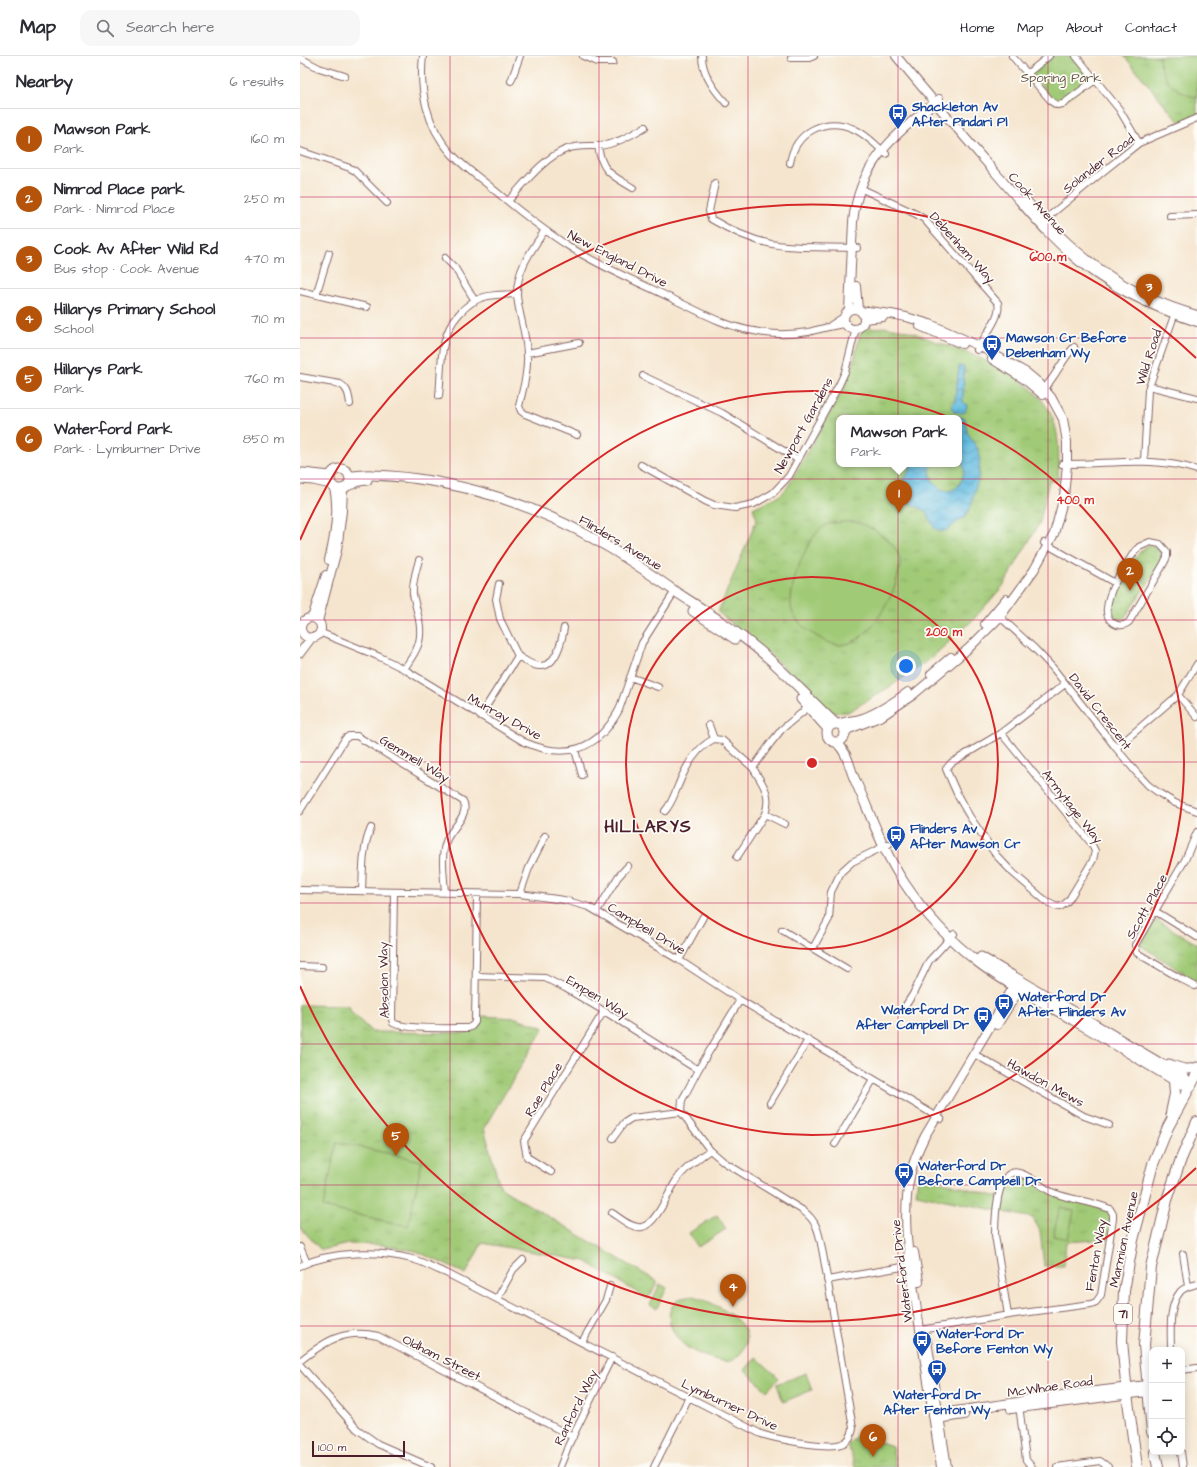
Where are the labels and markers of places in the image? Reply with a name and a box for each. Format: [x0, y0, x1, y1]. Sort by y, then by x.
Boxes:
place label: Shackleton Av After Pindari Pl [911, 98, 1007, 131]
bus stop icon: Shackleton Av After Pindari Pl [887, 102, 909, 130]
pin: 3 [1136, 274, 1162, 307]
place label: Mawson Cr Before Debenham Wy [1006, 329, 1127, 363]
bus stop icon: Mawson Cr Before Debenham Wy [981, 333, 1003, 361]
pin: 1 [886, 480, 912, 513]
pin: 2 [1117, 558, 1143, 591]
centre of rings [805, 756, 819, 770]
place label: Flinders Av After Mawson Cr [910, 820, 1021, 853]
bus stop icon: Flinders Av After Mawson Cr [885, 824, 907, 852]
place label: Waterford Dr After Flinders Av [1017, 988, 1126, 1021]
bus stop icon: Waterford Dr After Flinders Av [993, 992, 1015, 1020]
place label: Waterford Dr After Campbell Dr [856, 1001, 970, 1035]
bus stop icon: Waterford Dr After Campbell Dr [972, 1005, 994, 1033]
pin: 5 [383, 1123, 409, 1156]
place label: Waterford Dr Before Campbell Dr [917, 1157, 1042, 1191]
bus stop icon: Waterford Dr Before Campbell Dr [893, 1161, 915, 1189]
pin: 4 [720, 1274, 746, 1307]
place label: Waterford Dr Before Fenton Wy [935, 1325, 1054, 1359]
bus stop icon: Waterford Dr Before Fenton Wy [911, 1329, 933, 1357]
bus stop icon: Waterford Dr After Fenton Wy [926, 1358, 948, 1386]
place label: Waterford Dr After Fenton Wy [884, 1386, 991, 1420]
pin: 6 [860, 1424, 886, 1457]

